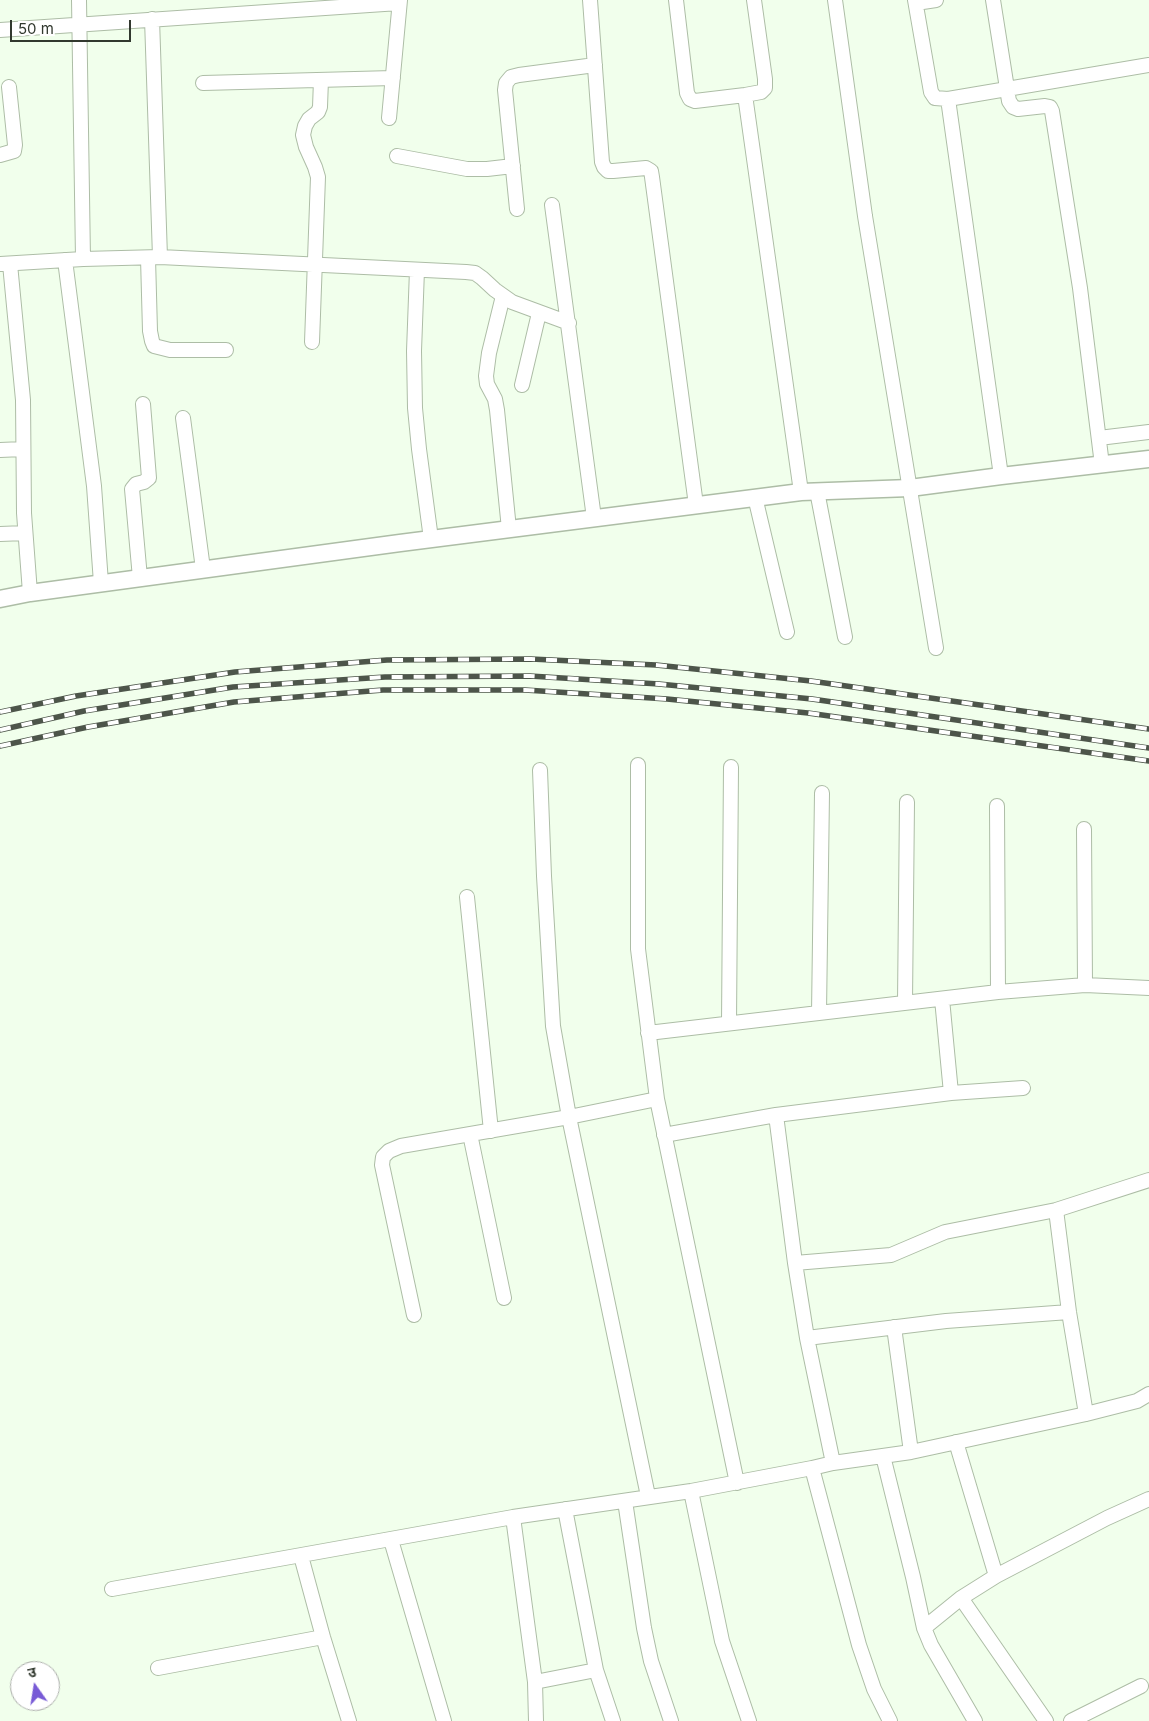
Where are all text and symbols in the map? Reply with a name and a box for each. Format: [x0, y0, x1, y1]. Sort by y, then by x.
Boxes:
scale bar [12, 10, 134, 42]
text: 50 m [18, 19, 54, 38]
north arrow [10, 1661, 60, 1711]
text: उ [26, 1663, 38, 1681]

